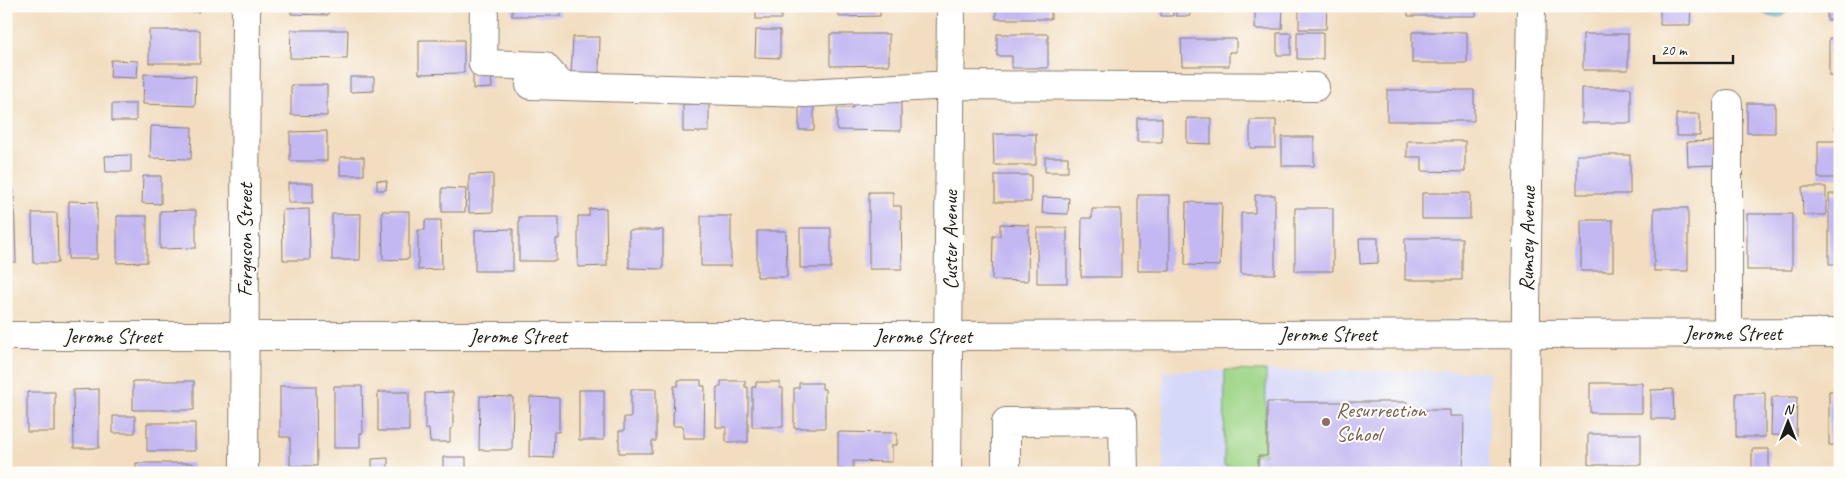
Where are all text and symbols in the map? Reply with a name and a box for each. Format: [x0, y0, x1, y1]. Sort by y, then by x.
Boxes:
scale bar [1654, 32, 1732, 64]
text: 20 m [1661, 41, 1688, 60]
street label: Ferguson Street [232, 181, 258, 297]
street label: Rumsey Avenue [1513, 185, 1541, 292]
street label: Custer Avenue [937, 189, 963, 290]
street label: Jerome Street [1683, 320, 1784, 346]
street label: Jerome Street [1278, 321, 1379, 347]
street label: Jerome Street [63, 323, 164, 349]
street label: Jerome Street [468, 323, 569, 349]
street label: Jerome Street [873, 323, 974, 349]
north arrow [1764, 396, 1814, 446]
place label: Resurrection School [1336, 397, 1428, 447]
text: N [1784, 401, 1795, 418]
marker: Resurrection School [1320, 416, 1332, 428]

